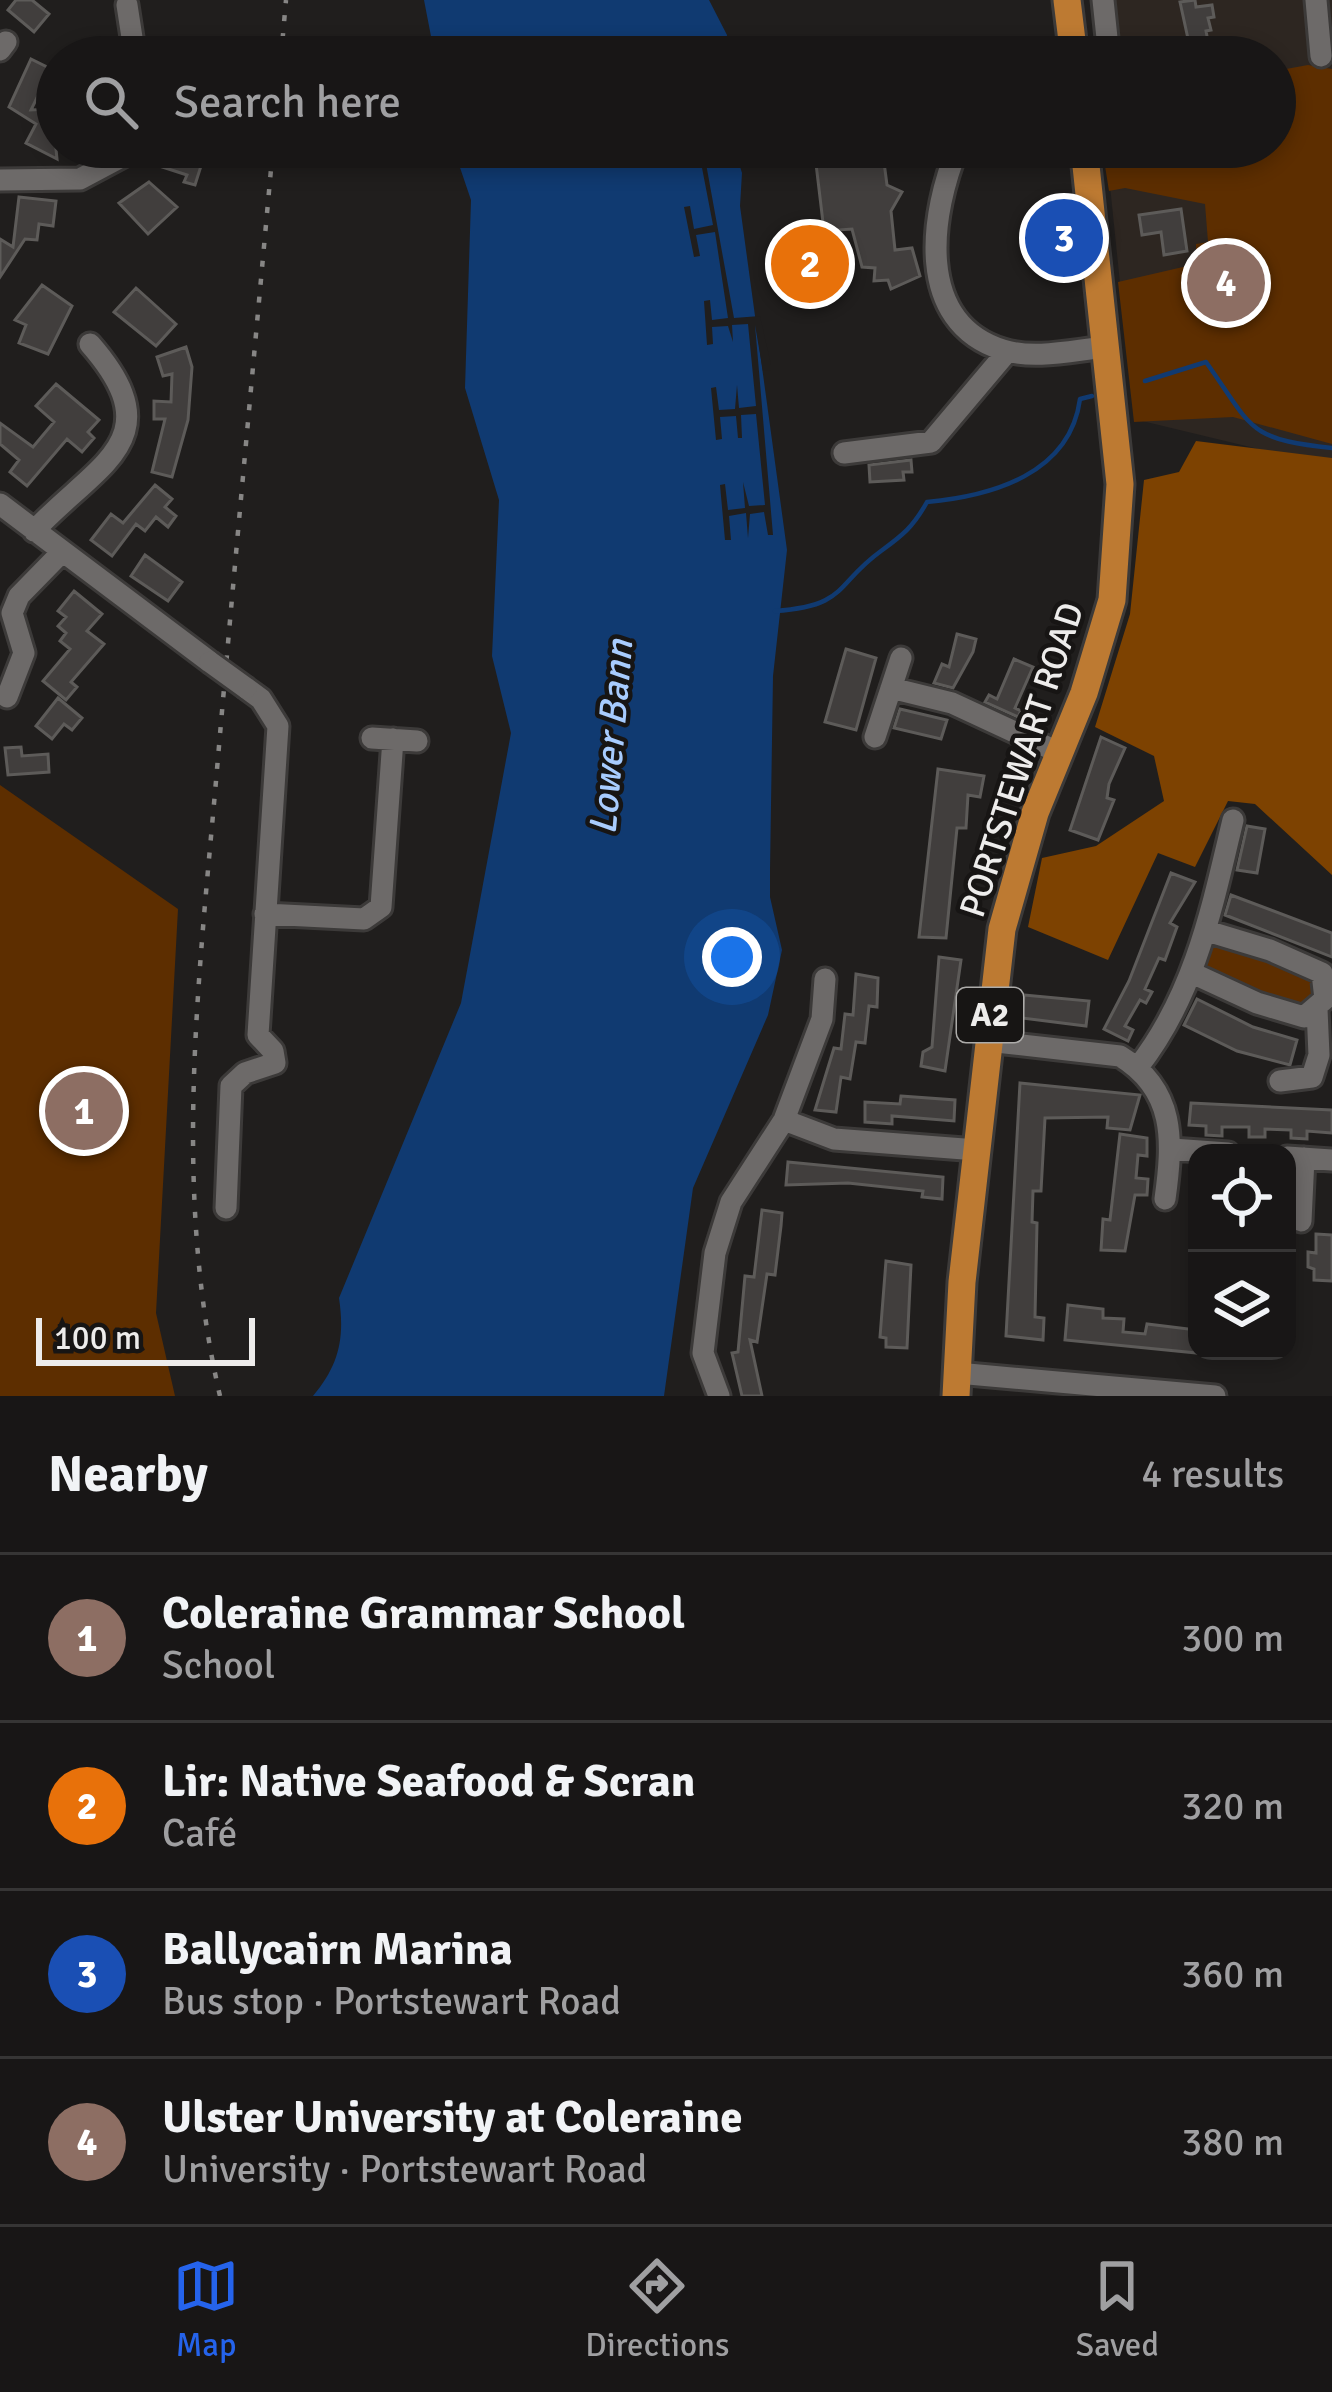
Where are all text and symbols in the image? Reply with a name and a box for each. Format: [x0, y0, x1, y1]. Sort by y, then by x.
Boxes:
search box [36, 36, 1296, 168]
icon: search [78, 69, 144, 135]
text: Search here [174, 75, 401, 130]
pin: 3 [1025, 193, 1103, 283]
pin: 2 [771, 219, 849, 309]
pin: 4 [1187, 238, 1265, 328]
street label: PORTSTEWART ROAD [950, 597, 1094, 923]
water label: Lower Bann [579, 636, 644, 836]
your location [702, 927, 762, 987]
road number: A2 [957, 988, 1023, 1042]
pin: 1 [45, 1066, 123, 1156]
map controls [1188, 1144, 1296, 1360]
button: locate [1188, 1144, 1296, 1252]
button: layers [1188, 1252, 1296, 1360]
scale bar [36, 1312, 255, 1365]
text: 100 m [54, 1318, 141, 1359]
text: Nearby [48, 1443, 208, 1506]
text: 4 results [1141, 1450, 1284, 1498]
text: Coleraine Grammar School [162, 1586, 685, 1641]
text: 1 [76, 1614, 98, 1662]
text: 300 m [1181, 1614, 1284, 1662]
text: School [162, 1641, 275, 1689]
text: Lir: Native Seafood & Scran [162, 1754, 695, 1809]
text: 2 [76, 1782, 98, 1830]
text: 320 m [1181, 1782, 1284, 1830]
text: Café [162, 1809, 237, 1857]
text: Ballycairn Marina [162, 1922, 513, 1977]
text: 3 [76, 1950, 98, 1998]
text: 360 m [1181, 1950, 1284, 1998]
text: Bus stop · Portstewart Road [162, 1977, 621, 2025]
text: Ulster University at Coleraine [162, 2090, 743, 2145]
text: 4 [76, 2118, 98, 2166]
text: 380 m [1181, 2118, 1284, 2166]
text: University · Portstewart Road [162, 2145, 647, 2193]
tab: Map [173, 2253, 239, 2366]
tab: Directions [585, 2253, 730, 2366]
tab: Saved [1076, 2253, 1159, 2366]

